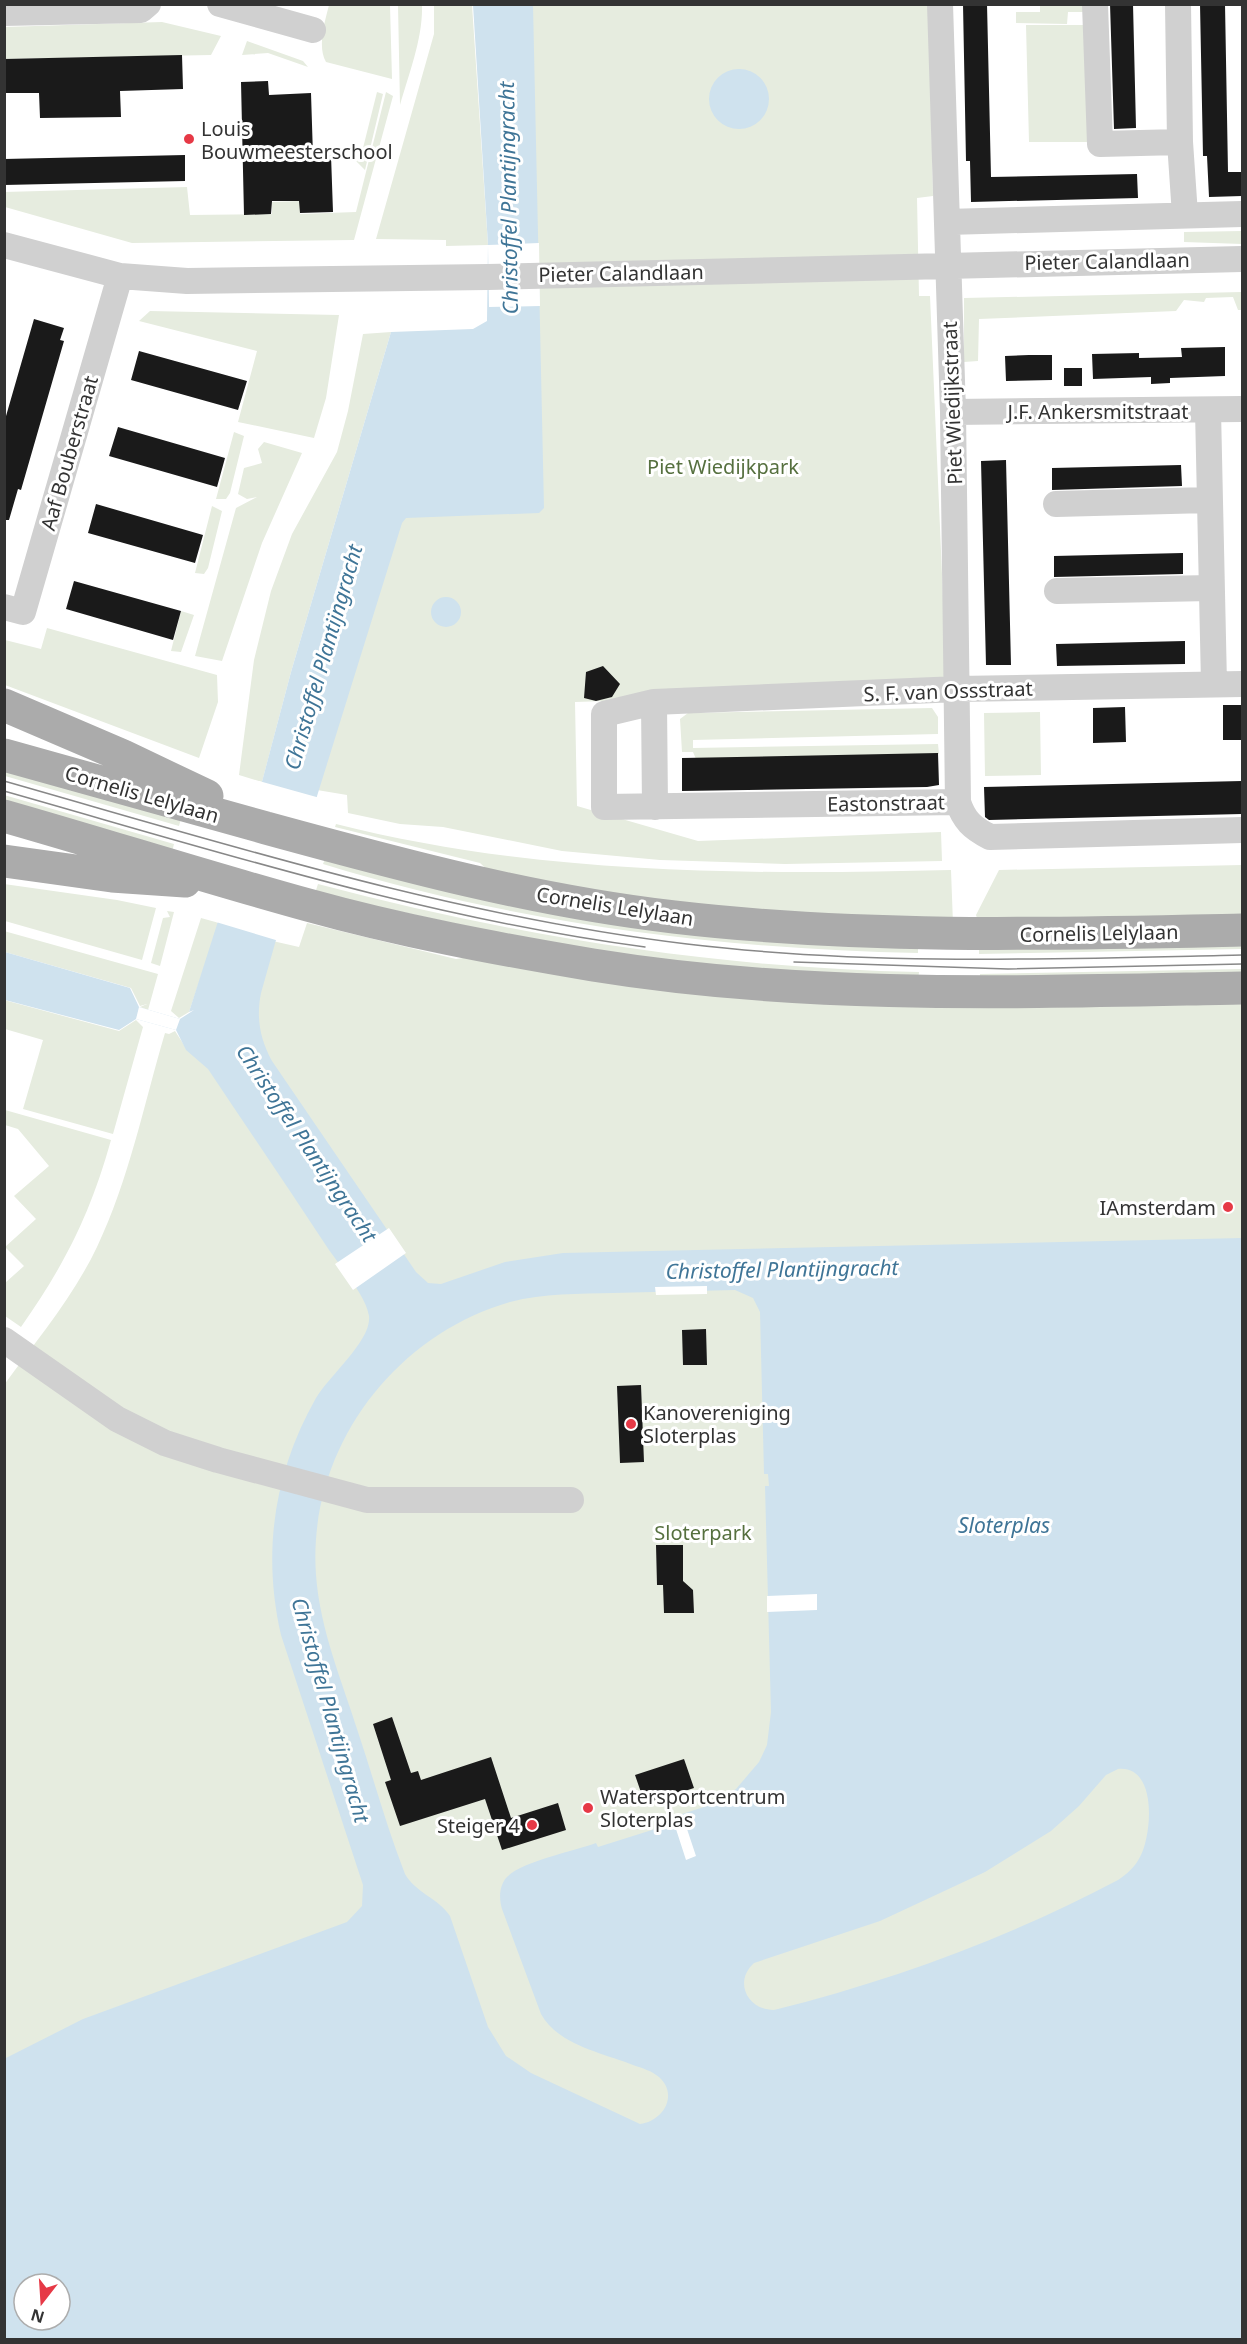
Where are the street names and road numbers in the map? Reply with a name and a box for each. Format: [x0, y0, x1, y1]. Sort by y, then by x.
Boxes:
street label: Pieter Calandlaan [1024, 246, 1190, 276]
street label: Pieter Calandlaan [538, 258, 704, 288]
street label: Piet Wiedijkstraat [936, 321, 968, 485]
street label: Aaf Bouberstraat [34, 373, 104, 533]
street label: J.F. Ankersmitstraat [1006, 398, 1188, 425]
street label: S. F. van Ossstraat [863, 675, 1033, 707]
street label: Cornelis Lelylaan [62, 759, 222, 829]
street label: Eastonstraat [827, 788, 945, 818]
street label: Cornelis Lelylaan [534, 880, 696, 932]
street label: Cornelis Lelylaan [1019, 918, 1179, 948]

